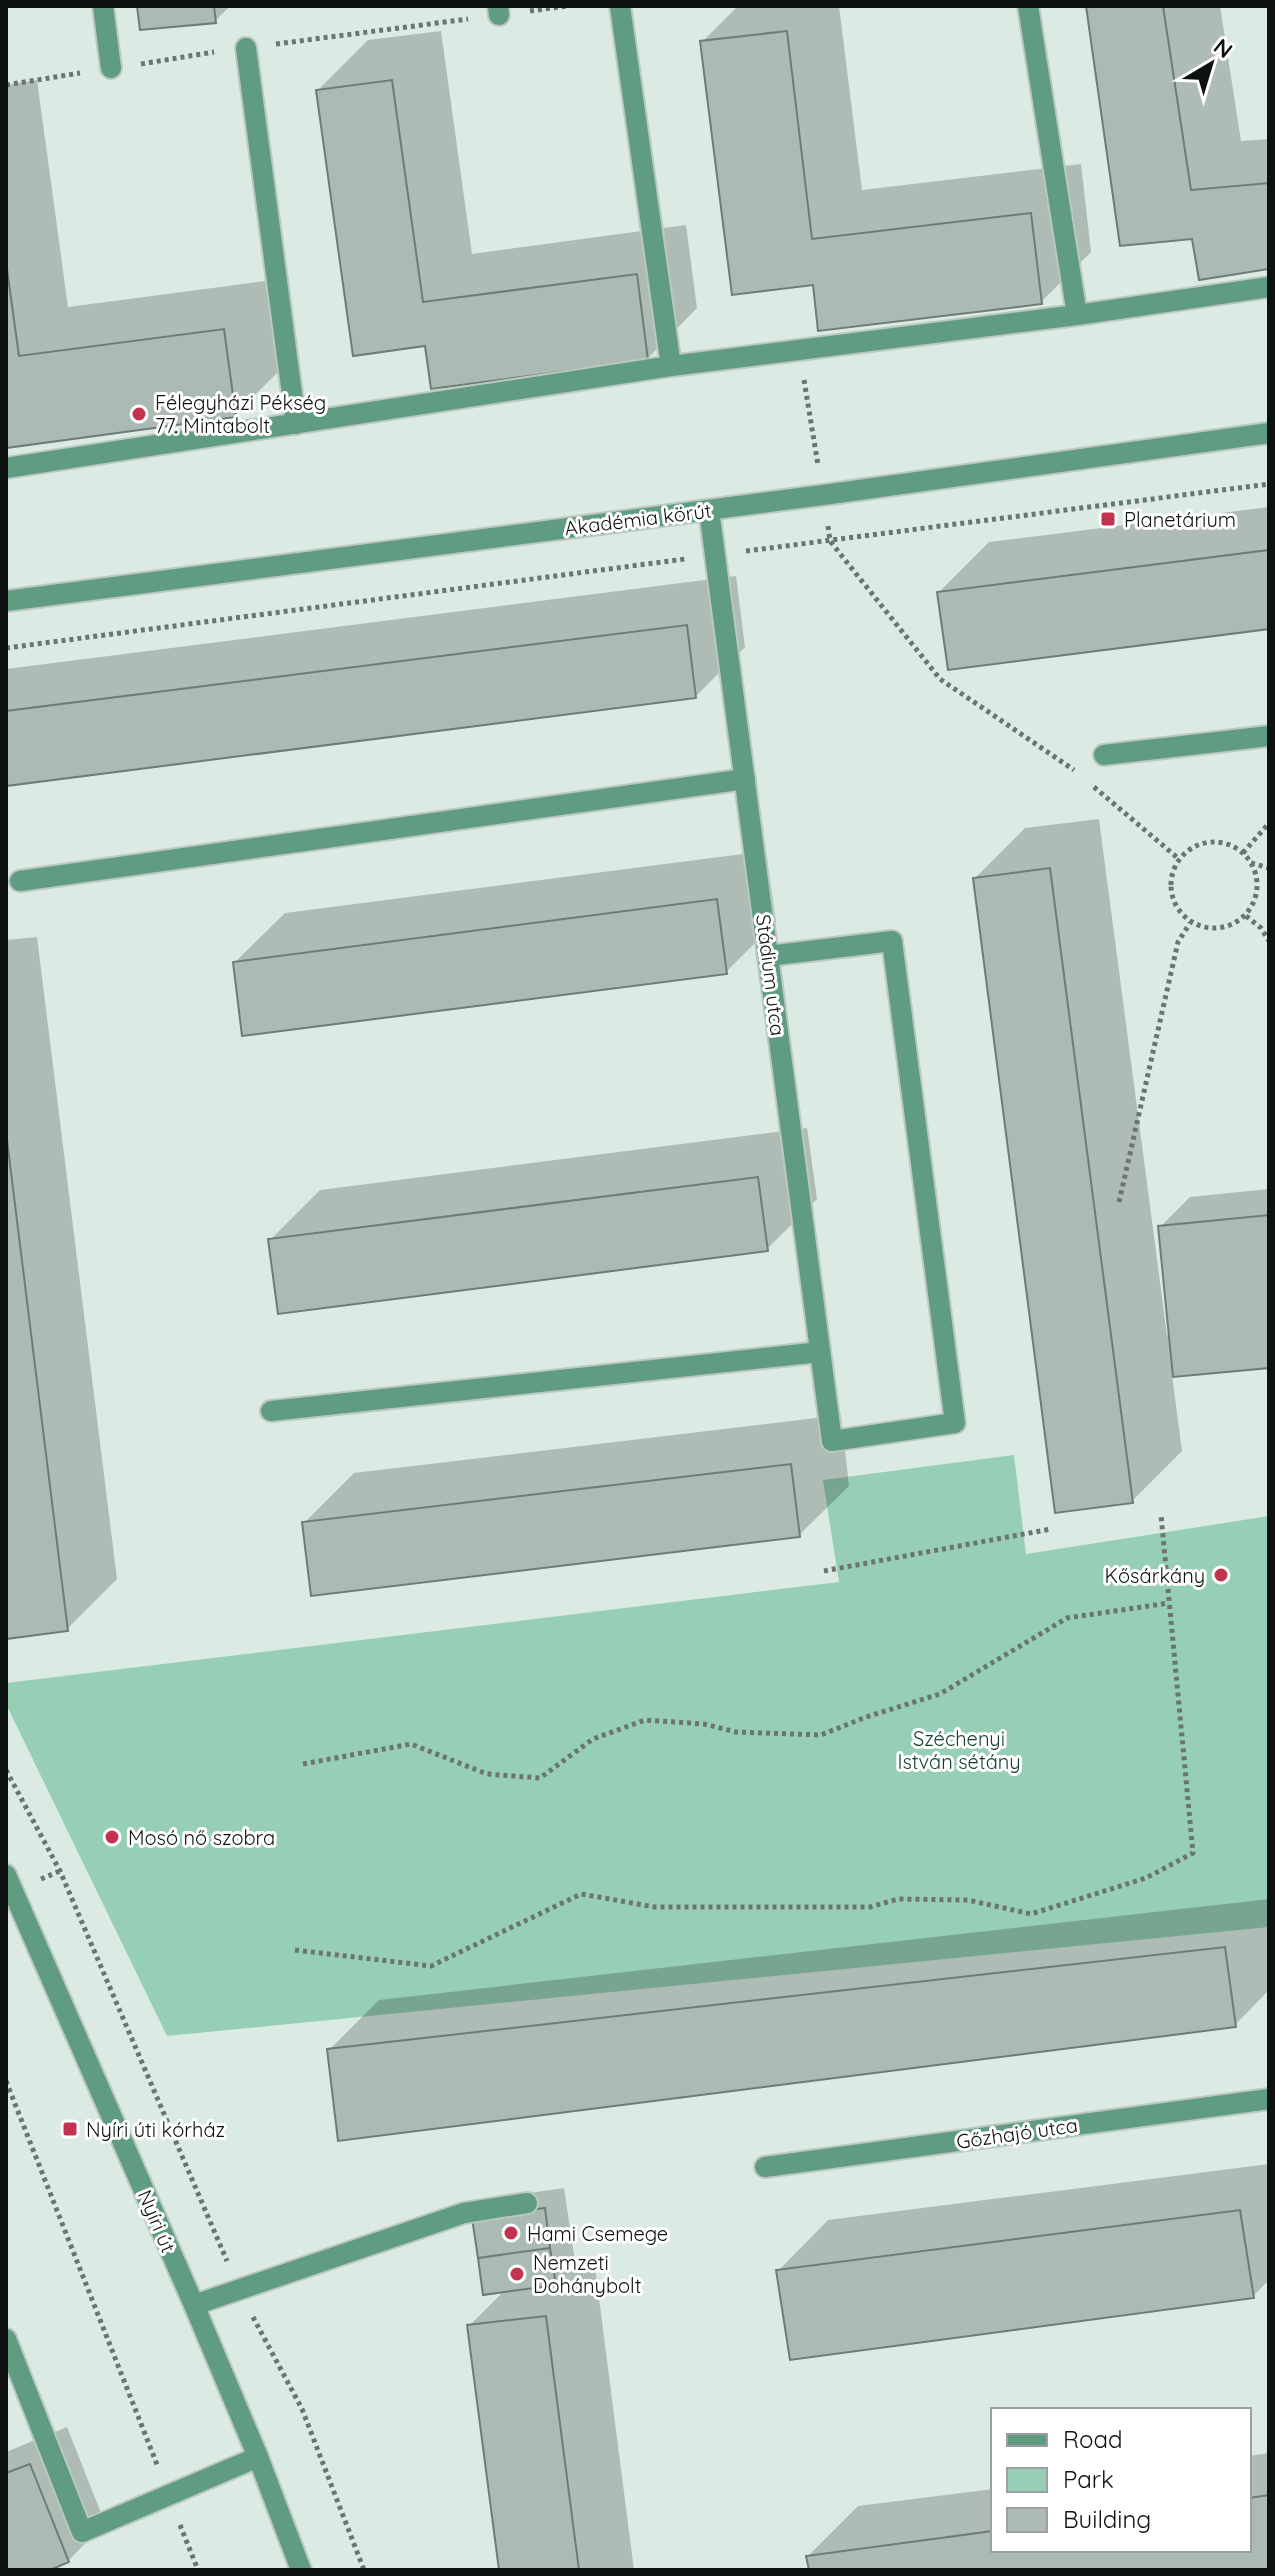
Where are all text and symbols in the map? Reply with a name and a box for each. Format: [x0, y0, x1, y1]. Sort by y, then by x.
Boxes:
north arrow [1171, 24, 1251, 104]
text: N [1208, 32, 1238, 64]
place label: Félegyházi Pékség 77. Mintabolt [155, 390, 326, 438]
marker: Félegyházi Pékség 77. Mintabolt [130, 405, 148, 423]
street label: Akadémia körút [563, 498, 713, 540]
place label: Planetárium [1124, 507, 1236, 532]
marker: Planetárium [1099, 510, 1117, 528]
street label: Stádium utca [751, 913, 791, 1037]
place label: Kősárkány [1105, 1563, 1205, 1588]
marker: Kősárkány [1212, 1566, 1230, 1584]
park label: Széchenyi István sétány [897, 1726, 1021, 1774]
place label: Mosó nő szobra [128, 1825, 275, 1850]
marker: Mosó nő szobra [103, 1828, 121, 1846]
street label: Gőzhajó utca [955, 2112, 1079, 2154]
place label: Nyíri úti kórház [86, 2117, 225, 2142]
marker: Nyíri úti kórház [61, 2120, 79, 2138]
street label: Nyíri út [133, 2186, 181, 2256]
place label: Hami Csemege [527, 2221, 668, 2246]
marker: Hami Csemege [502, 2224, 520, 2242]
place label: Nemzeti Dohánybolt [533, 2250, 642, 2298]
marker: Nemzeti Dohánybolt [508, 2265, 526, 2283]
legend [991, 2408, 1251, 2552]
text: Road [1063, 2424, 1123, 2454]
text: Park [1063, 2464, 1114, 2494]
text: Building [1063, 2504, 1151, 2534]

